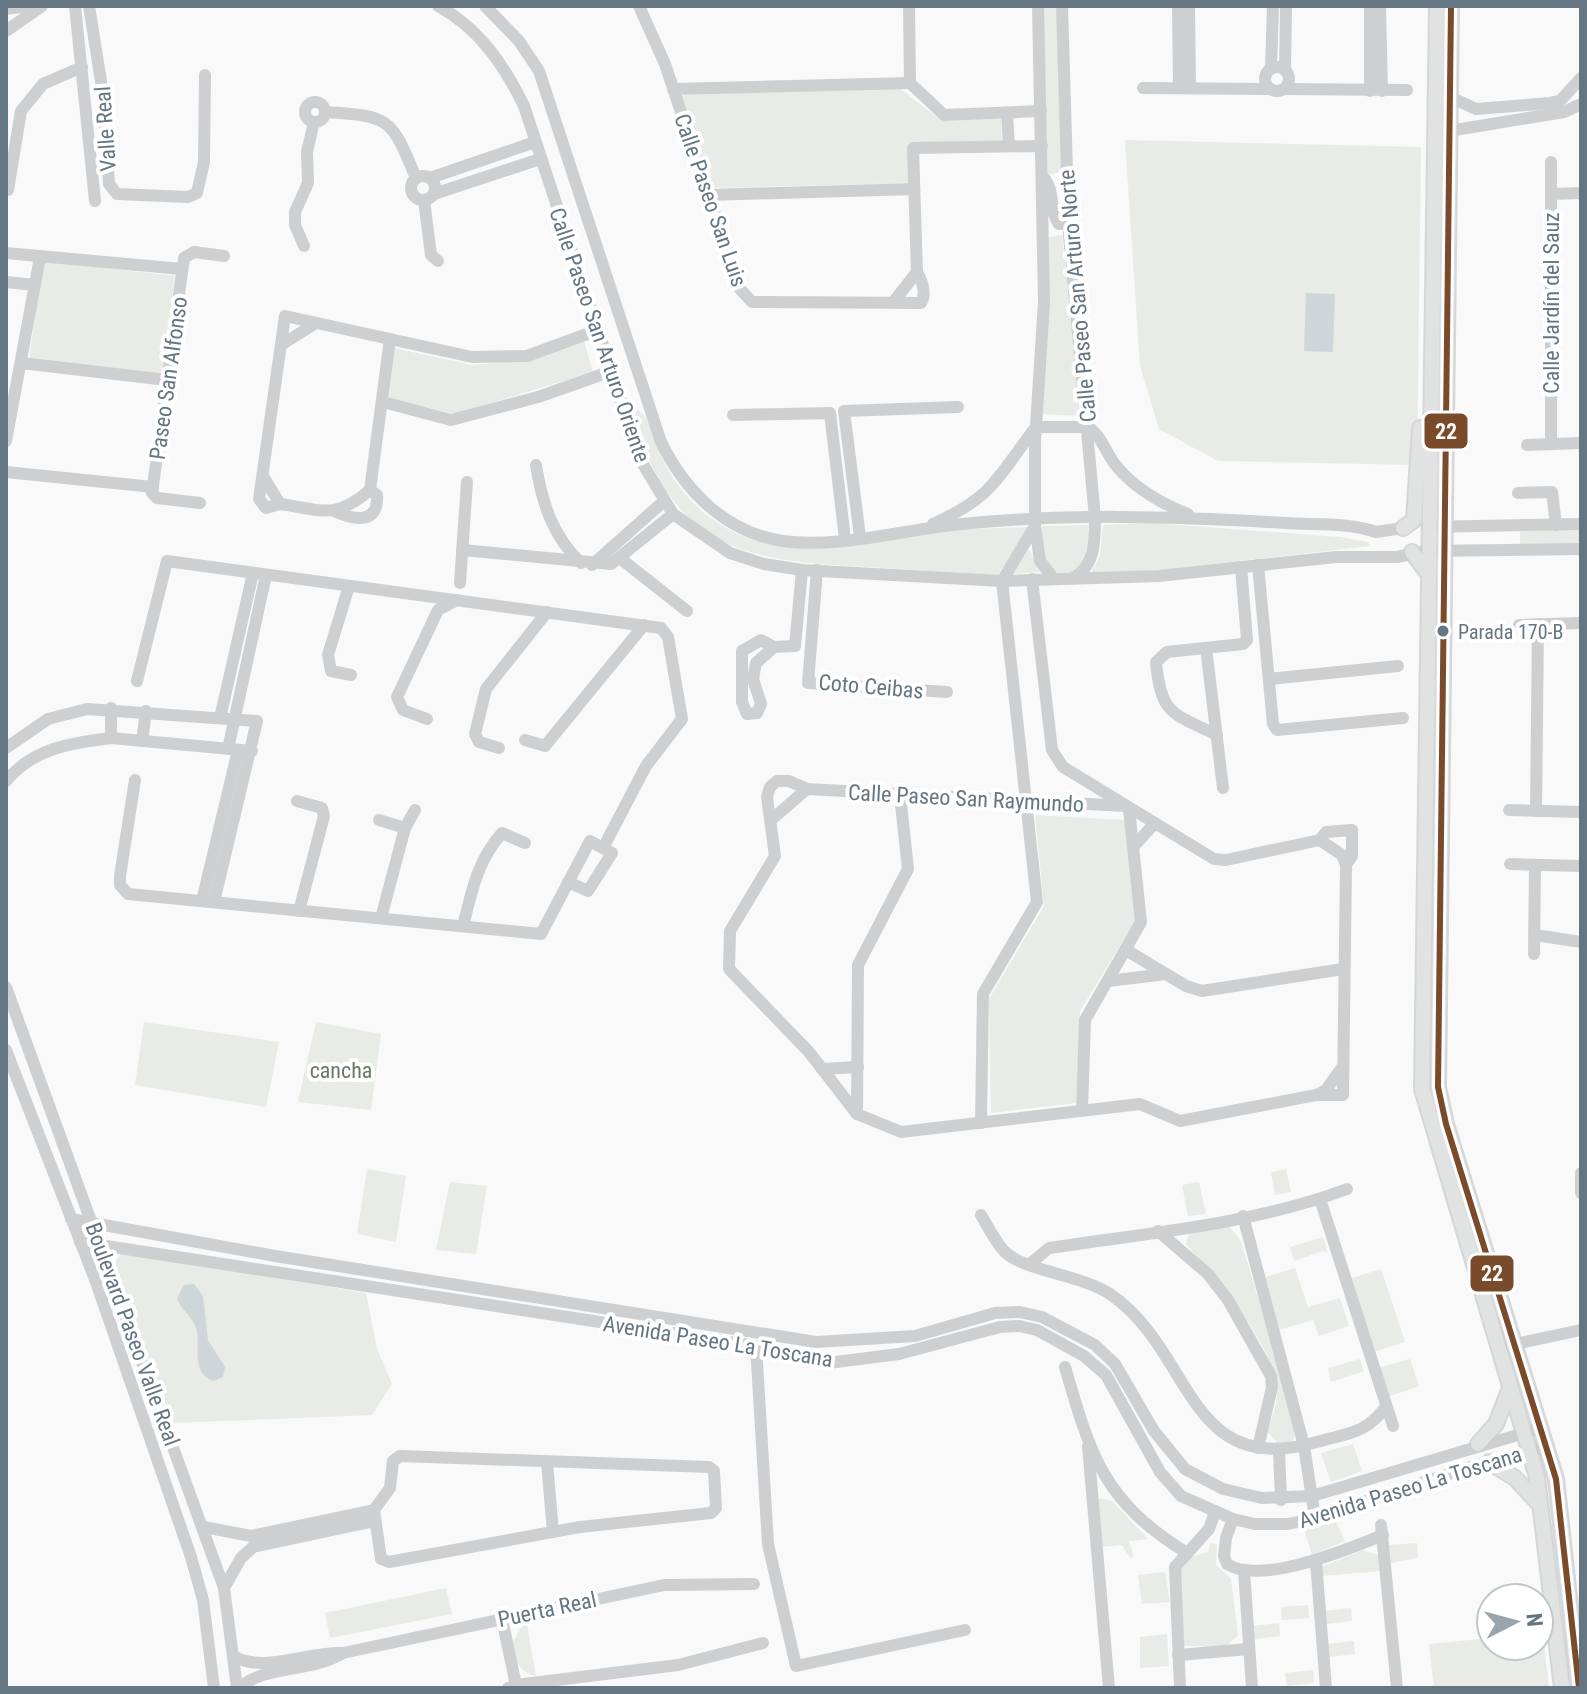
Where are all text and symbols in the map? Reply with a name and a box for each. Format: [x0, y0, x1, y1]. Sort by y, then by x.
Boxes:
street label: Valle Real [90, 85, 121, 172]
street label: Calle Paseo San Luis [669, 111, 752, 290]
street label: Calle Paseo San Arturo Norte [1054, 169, 1101, 423]
street label: Calle Paseo San Arturo Oriente [544, 205, 655, 466]
street label: Calle Jardín del Sauz [1539, 212, 1564, 394]
street label: Paseo San Alfonso [145, 295, 192, 461]
line badge: 22 [1423, 412, 1469, 450]
text: 22 [1435, 419, 1457, 444]
place label: Parada 170-B [1458, 620, 1563, 644]
marker: Parada 170-B [1435, 623, 1451, 639]
street label: Coto Ceibas [817, 669, 924, 704]
street label: Calle Paseo San Raymundo [847, 780, 1085, 817]
park label: cancha [310, 1058, 372, 1083]
street label: Boulevard Paseo Valle Real [80, 1219, 185, 1449]
line badge: 22 [1469, 1254, 1515, 1293]
text: 22 [1481, 1261, 1503, 1286]
street label: Avenida Paseo La Toscana [601, 1311, 834, 1372]
street label: Avenida Paseo La Toscana [1296, 1442, 1525, 1533]
north arrow [1475, 1582, 1555, 1662]
street label: Puerta Real [496, 1587, 599, 1632]
text: N [1521, 1612, 1548, 1628]

